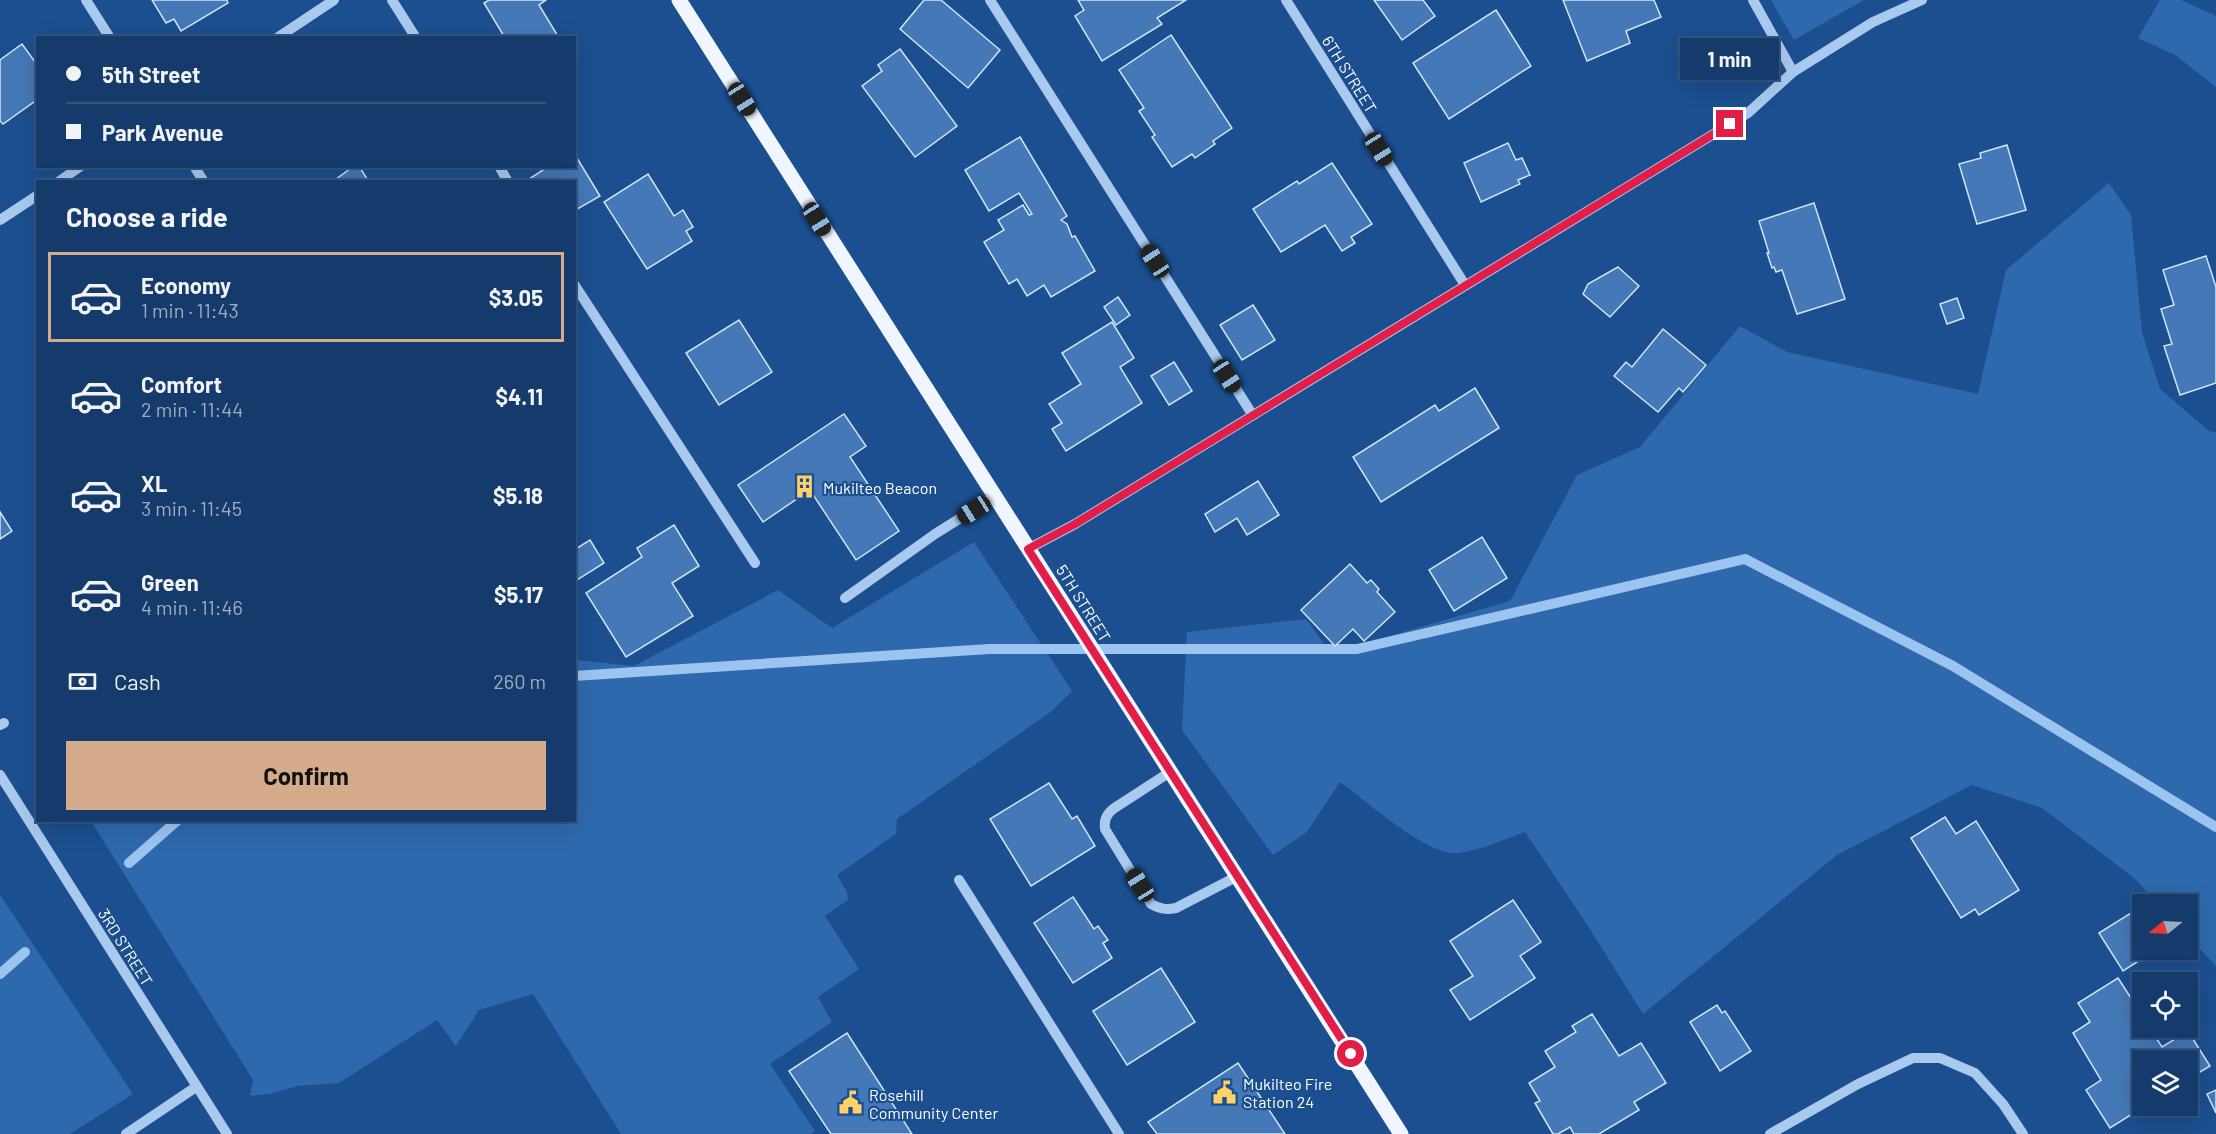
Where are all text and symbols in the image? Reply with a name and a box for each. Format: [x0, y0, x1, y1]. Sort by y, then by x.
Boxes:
street label: 6TH STREET [1319, 32, 1381, 116]
callout: 1 min [1680, 37, 1780, 79]
text: 1 min [1708, 47, 1751, 71]
text: 5th Street [102, 61, 200, 87]
car [725, 79, 759, 119]
route end [1716, 110, 1743, 137]
text: Park Avenue [102, 119, 224, 145]
car [1362, 129, 1396, 169]
car [800, 199, 834, 239]
text: Choose a ride [66, 200, 228, 232]
car [1138, 241, 1172, 281]
icon: car [69, 270, 123, 324]
text: Economy [141, 272, 231, 298]
text: $3.05 [489, 284, 543, 310]
text: 1 min · 11:43 [141, 298, 239, 322]
car [1210, 356, 1244, 396]
icon: car [69, 369, 123, 423]
text: Comfort [141, 371, 222, 397]
text: $4.11 [495, 383, 543, 409]
text: 2 min · 11:44 [141, 397, 243, 421]
icon: car [69, 468, 123, 522]
text: XL [141, 470, 167, 496]
building icon: Mukilteo Beacon [792, 474, 818, 500]
place label: Mukilteo Beacon [823, 478, 937, 497]
text: $5.18 [493, 482, 543, 508]
car [954, 493, 994, 527]
text: 3 min · 11:45 [141, 496, 242, 520]
street label: 5TH STREET [1053, 561, 1115, 645]
icon: car [69, 567, 123, 621]
text: Green [141, 569, 199, 595]
text: $5.17 [494, 581, 543, 607]
text: 4 min · 11:46 [141, 595, 243, 619]
icon: cash [66, 665, 99, 698]
text: Cash [114, 668, 161, 694]
text: 260 m [493, 669, 546, 693]
button: Confirm [66, 741, 546, 810]
car [1123, 865, 1157, 905]
north arrow [2132, 894, 2198, 960]
map controls [2132, 894, 2198, 1116]
street label: 3RD STREET [95, 905, 157, 989]
button: locate [2132, 972, 2198, 1038]
route start [1337, 1040, 1364, 1067]
button: layers [2132, 1050, 2198, 1116]
place label: Mukilteo Fire Station 24 [1243, 1074, 1332, 1111]
public building icon: Mukilteo Fire Station 24 [1212, 1079, 1238, 1105]
place label: Rosehill Community Center [869, 1085, 999, 1122]
public building icon: Rosehill Community Center [838, 1090, 864, 1116]

